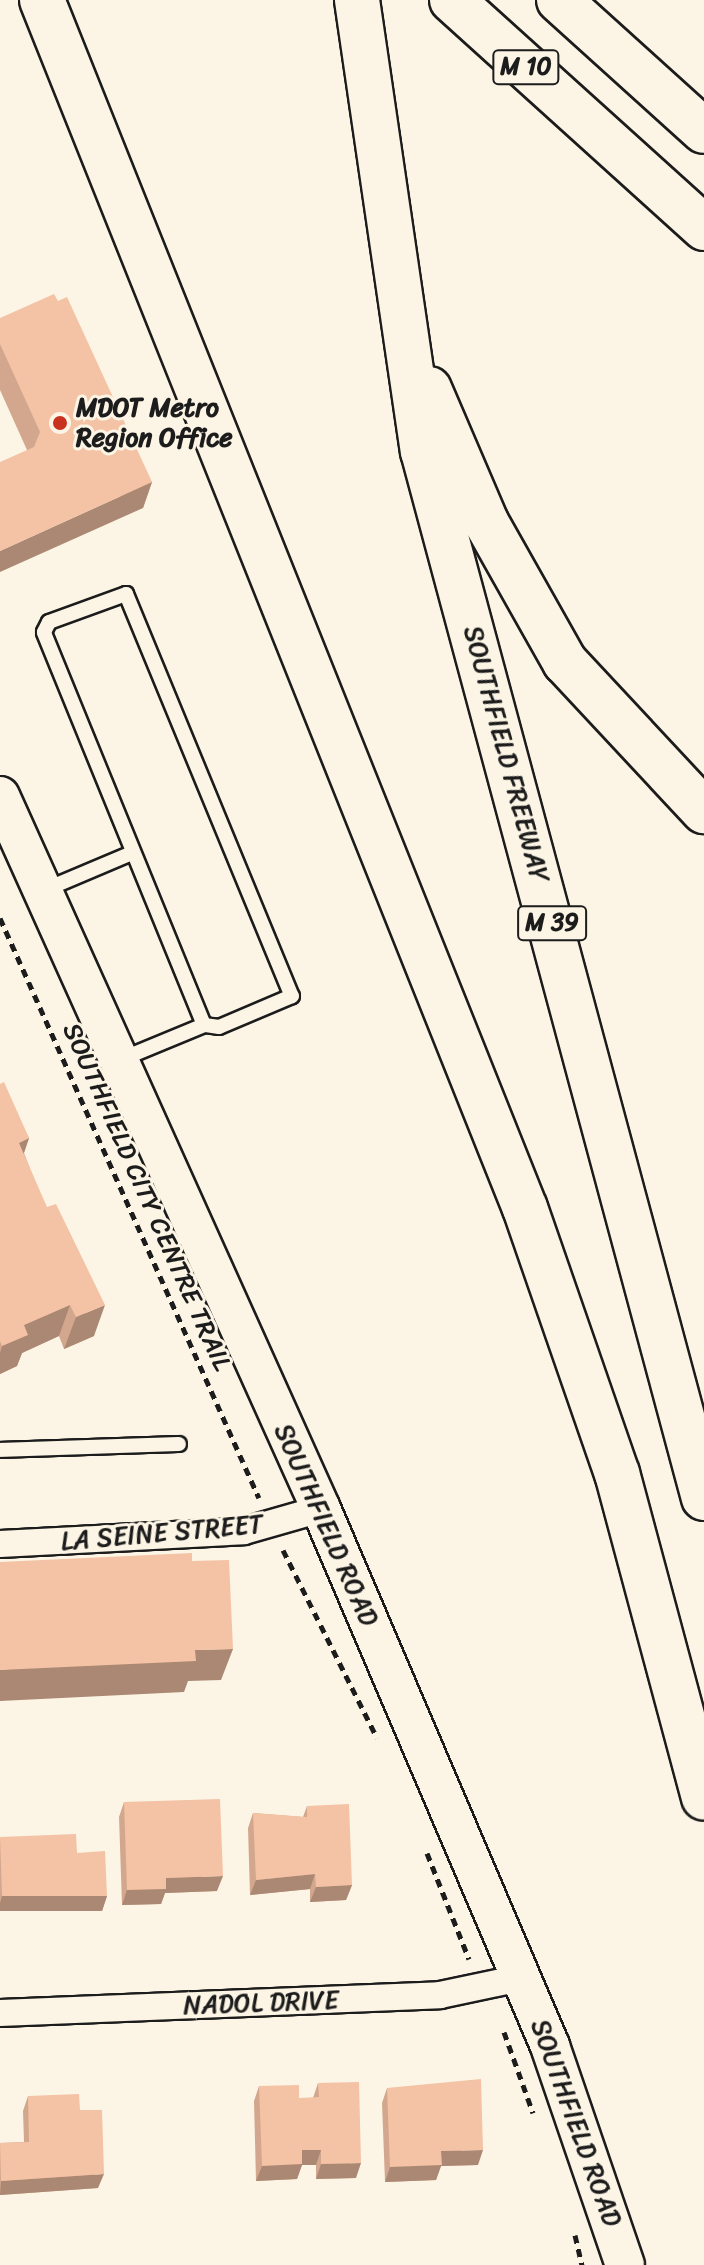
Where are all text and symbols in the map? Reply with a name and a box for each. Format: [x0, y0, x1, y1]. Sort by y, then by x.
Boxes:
road number: M 10 [492, 47, 560, 87]
place label: MDOT Metro Region Office [76, 392, 232, 454]
marker: MDOT Metro Region Office [51, 414, 69, 432]
street label: SOUTHFIELD FREEWAY [457, 622, 555, 886]
road number: M 39 [516, 903, 588, 943]
street label: SOUTHFIELD CITY CENTRE TRAIL [55, 1017, 239, 1377]
street label: SOUTHFIELD ROAD [267, 1419, 385, 1631]
street label: LA SEINE STREET [60, 1509, 264, 1557]
street label: NADOL DRIVE [182, 1985, 340, 2021]
street label: SOUTHFIELD ROAD [524, 2015, 628, 2231]

